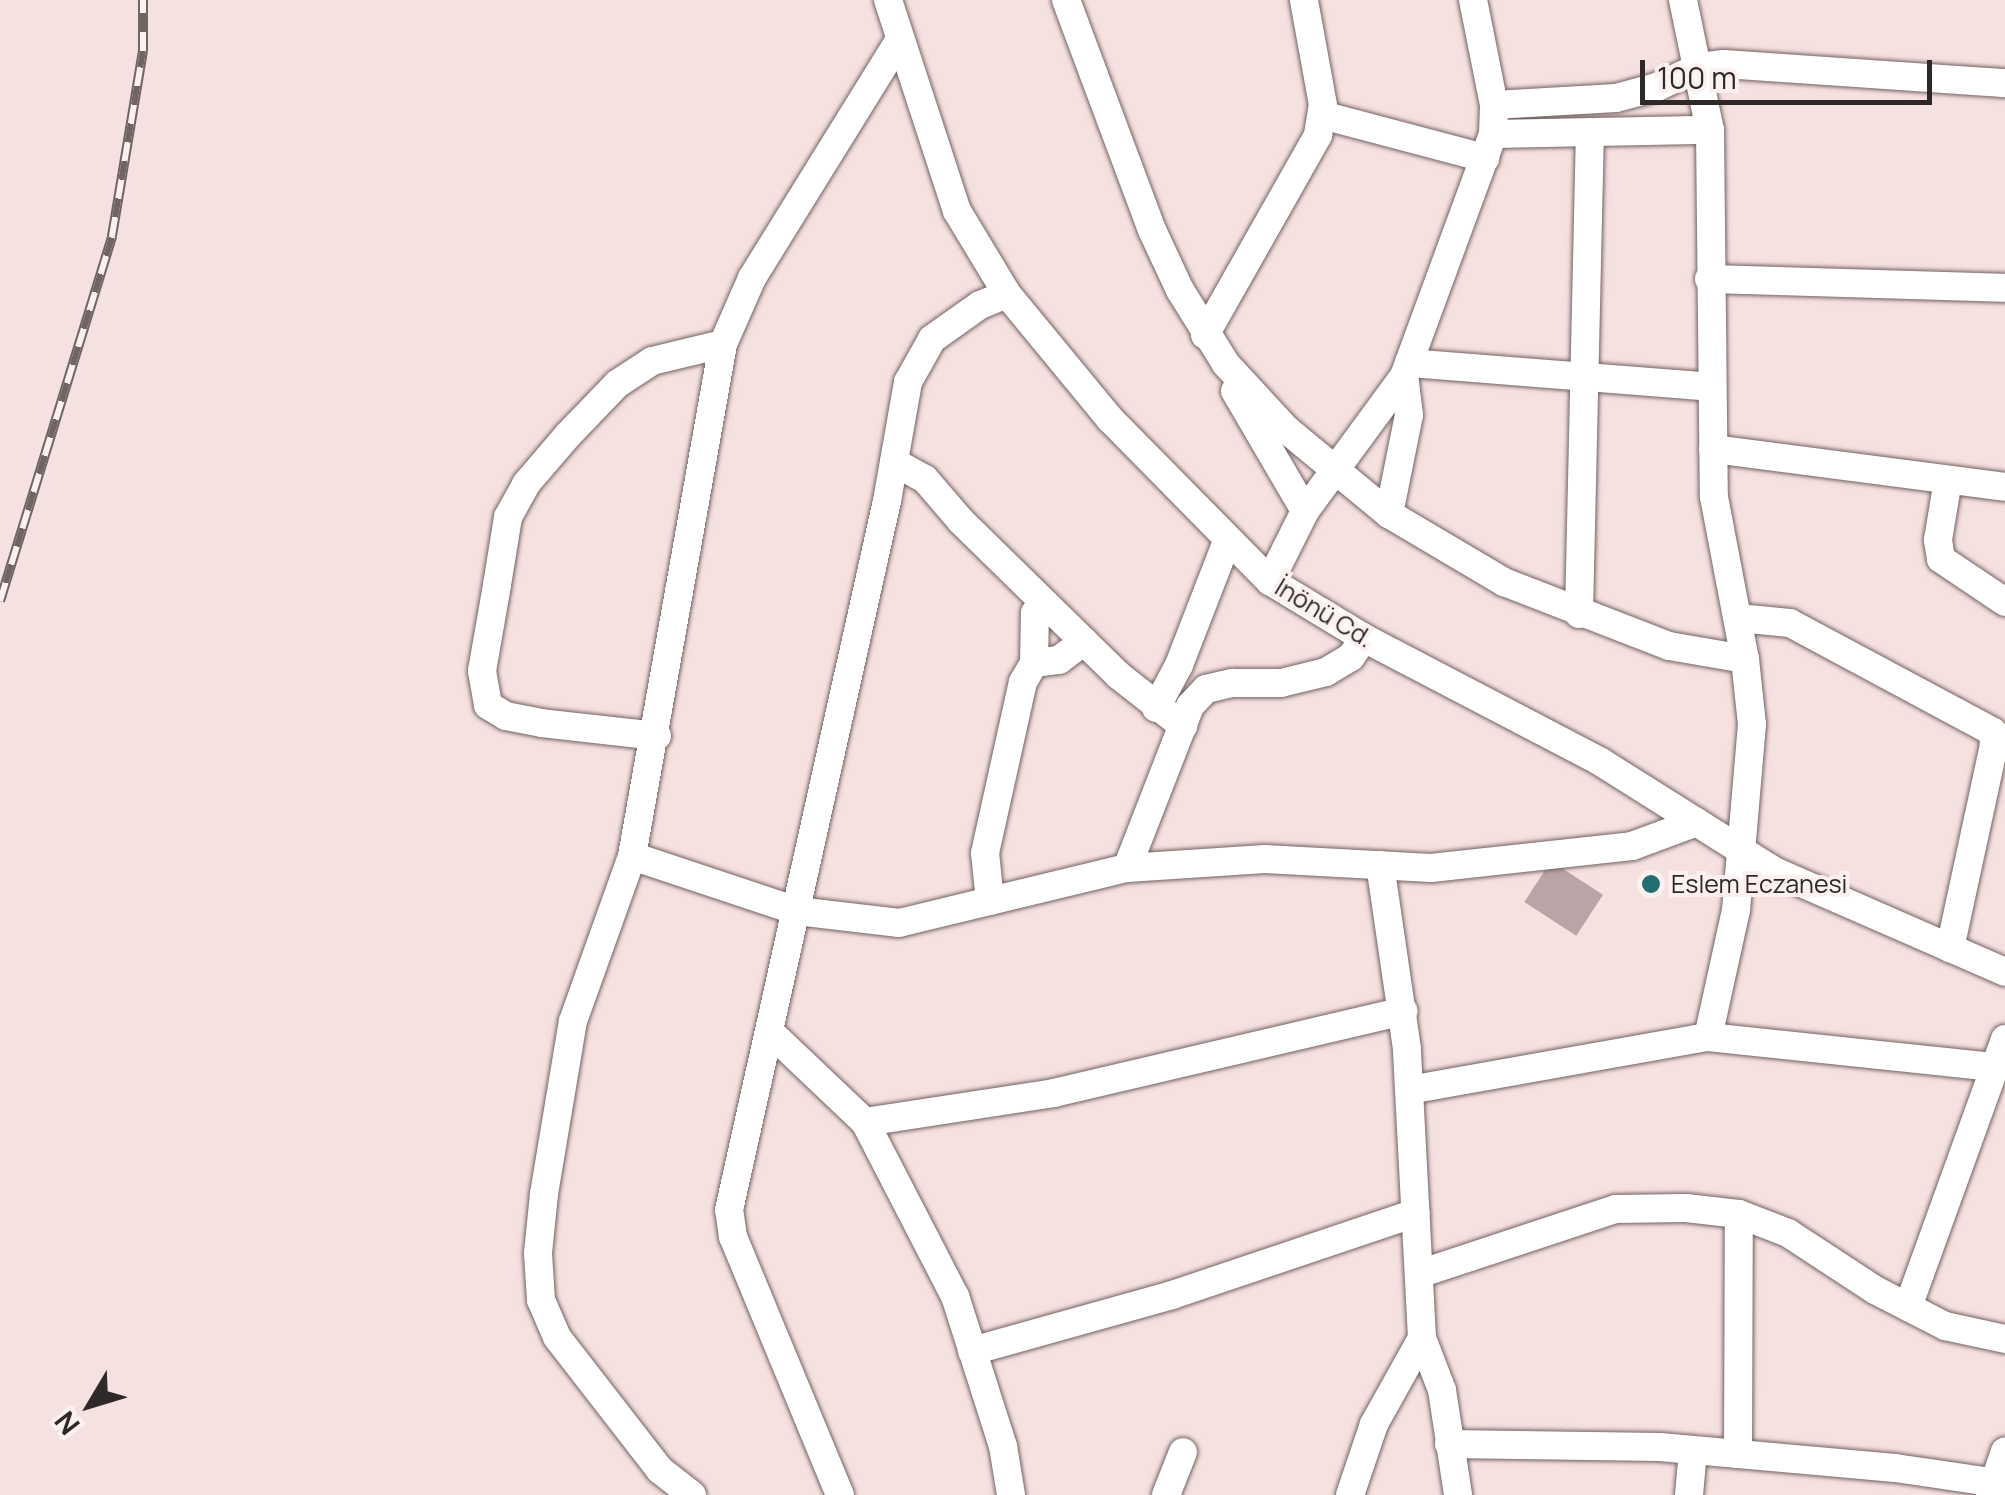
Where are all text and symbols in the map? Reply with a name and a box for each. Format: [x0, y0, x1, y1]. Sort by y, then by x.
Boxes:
scale bar [1645, 40, 1938, 102]
text: 100 m [1657, 57, 1737, 98]
street label: İnönü Cd. [1270, 572, 1378, 654]
place label: Eslem Eczanesi [1671, 869, 1847, 899]
marker: Eslem Eczanesi [1640, 873, 1662, 895]
north arrow [40, 1355, 140, 1455]
text: N [45, 1404, 88, 1443]

